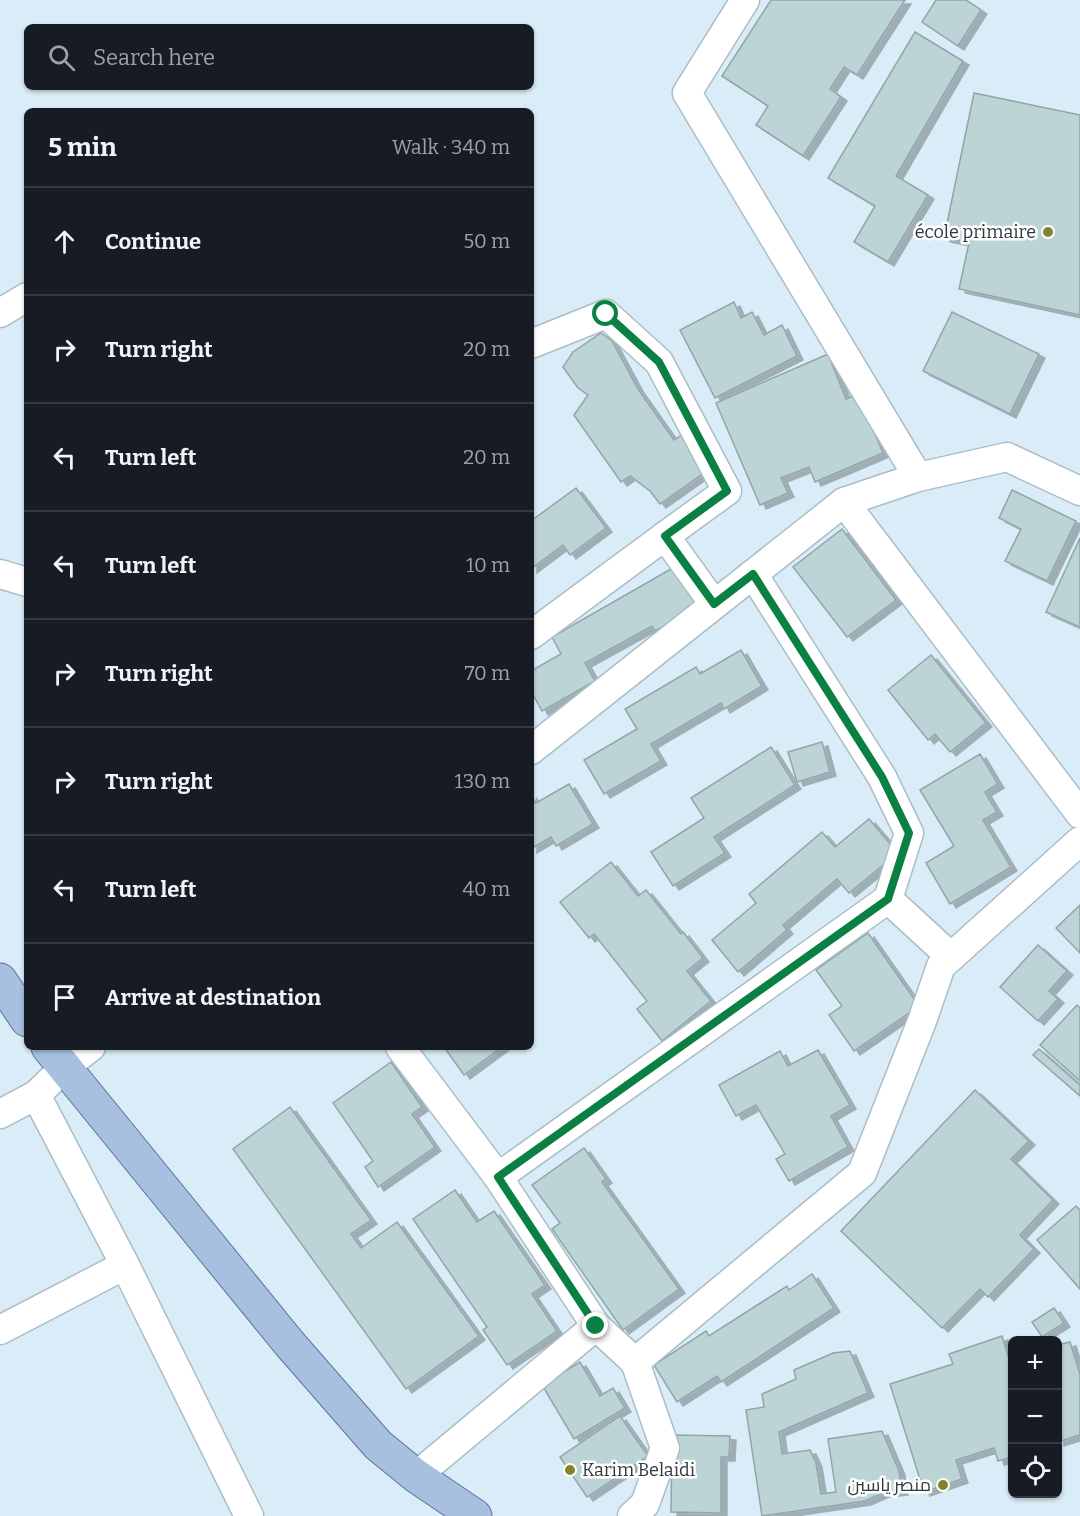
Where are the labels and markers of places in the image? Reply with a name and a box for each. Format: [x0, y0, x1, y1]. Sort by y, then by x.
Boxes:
place label: école primaire [915, 221, 1036, 243]
marker: école primaire [1041, 225, 1055, 239]
place label: Karim Belaidi [582, 1459, 695, 1481]
marker: Karim Belaidi [563, 1463, 577, 1477]
place label: منصر ياسين [848, 1474, 931, 1496]
marker: منصر ياسين [936, 1478, 950, 1492]

